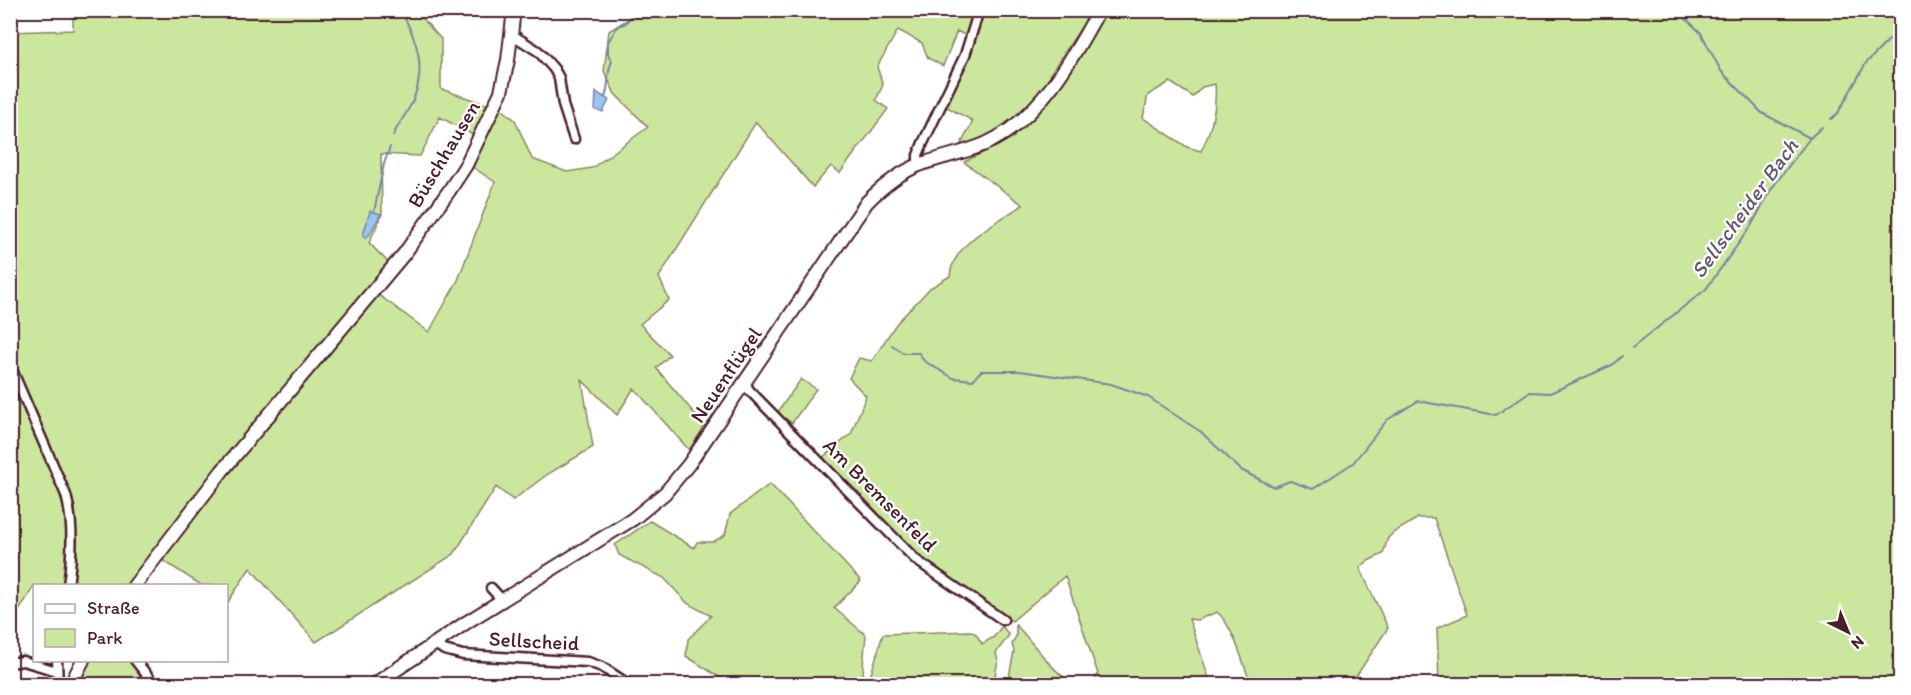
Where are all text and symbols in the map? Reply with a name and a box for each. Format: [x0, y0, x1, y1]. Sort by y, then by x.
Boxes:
street label: Büschhausen [402, 96, 485, 212]
water label: Sellscheider Bach [1685, 133, 1804, 283]
street label: Neuenflügel [685, 322, 767, 427]
street label: Am Bremsenfeld [818, 432, 943, 557]
legend [33, 584, 228, 662]
text: Straße [87, 597, 140, 619]
north arrow [1818, 602, 1878, 662]
street label: Sellscheid [488, 626, 580, 655]
text: Park [87, 627, 122, 649]
text: N [1847, 632, 1868, 653]

